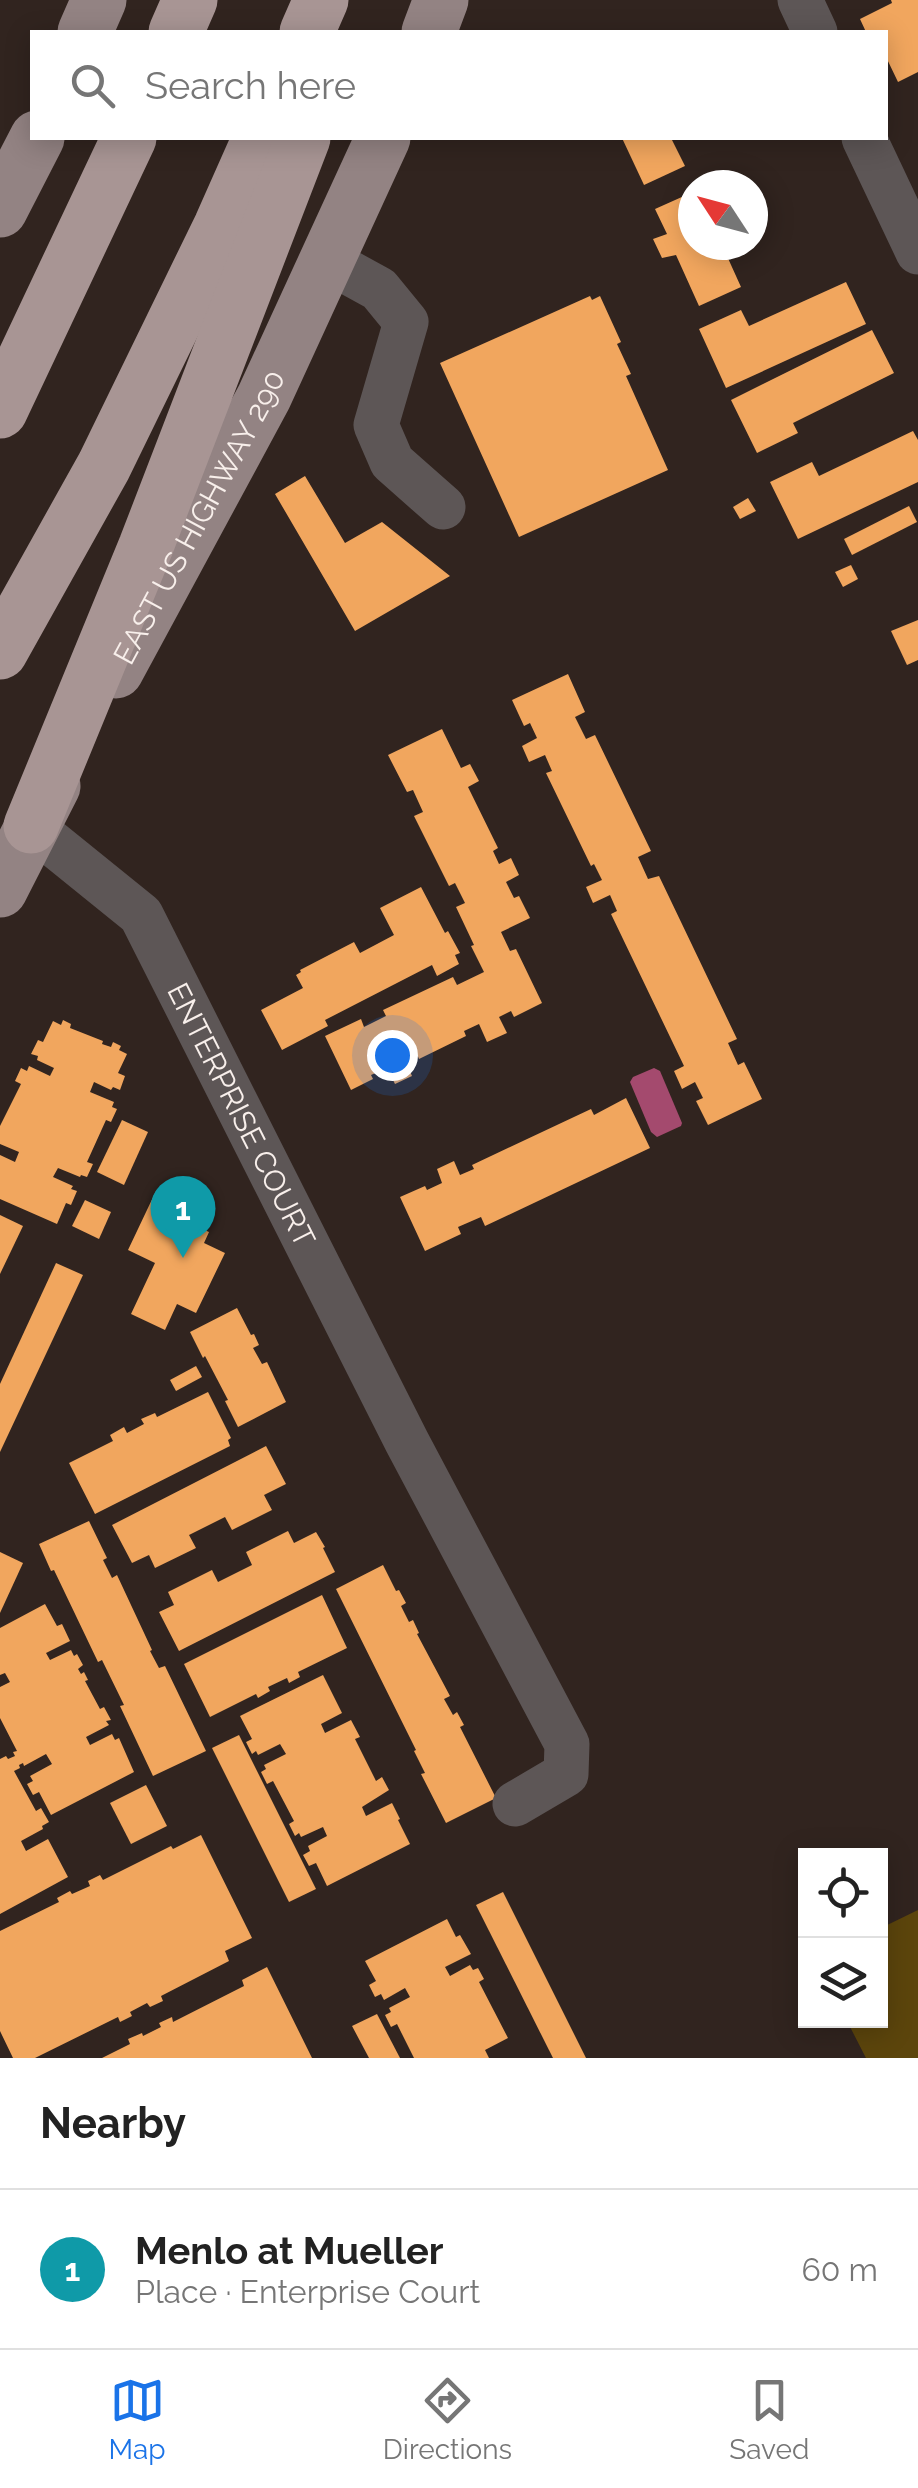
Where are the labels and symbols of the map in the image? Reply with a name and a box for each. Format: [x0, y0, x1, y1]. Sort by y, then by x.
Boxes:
north arrow [678, 170, 768, 260]
street label: EAST US HIGHWAY 290 [106, 364, 292, 670]
street label: ENTERPRISE COURT [161, 977, 323, 1252]
your location [367, 1030, 418, 1081]
pin: 1 [150, 1176, 216, 1258]

